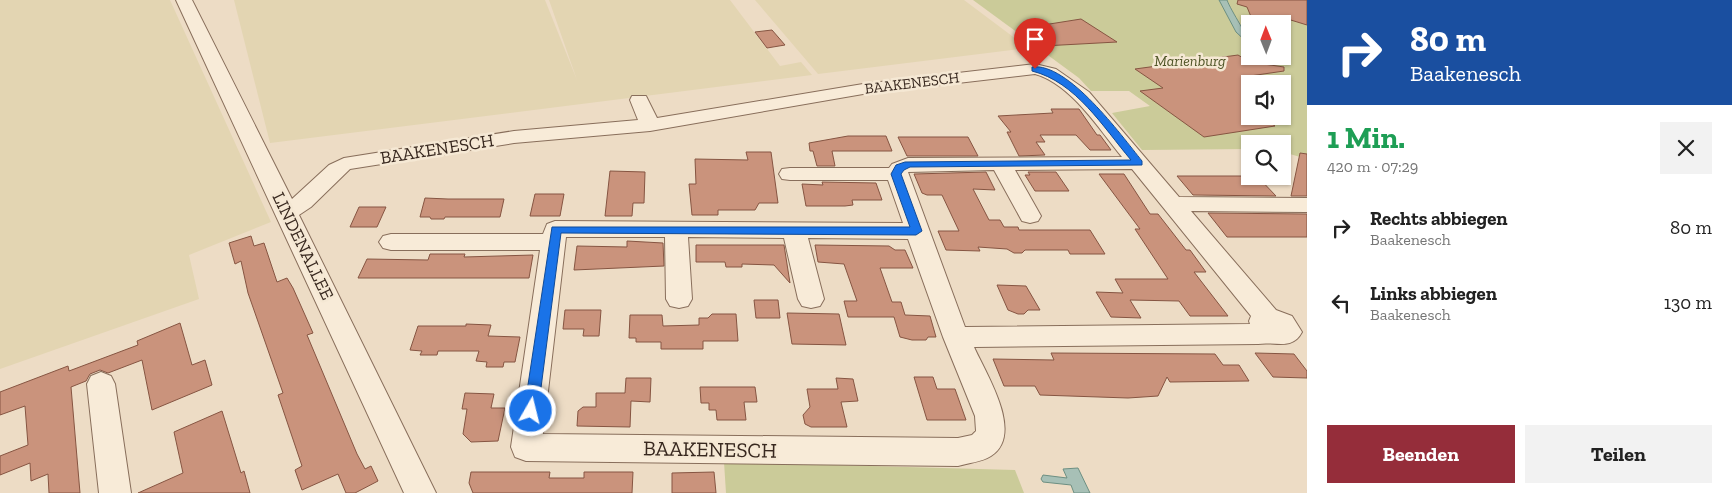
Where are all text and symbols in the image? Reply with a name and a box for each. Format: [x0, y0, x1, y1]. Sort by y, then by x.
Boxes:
north arrow [1241, 15, 1291, 65]
map controls [1241, 15, 1291, 185]
pin [1014, 18, 1056, 69]
text: 80 m [1410, 18, 1486, 60]
icon: right [1327, 20, 1392, 85]
icon: arrive [1021, 25, 1049, 53]
park label: Marienburg [1154, 52, 1226, 70]
text: Baakenesch [1410, 60, 1521, 87]
street label: BAAKENESCH [863, 68, 961, 98]
button: sound [1241, 75, 1291, 125]
text: 1 Min. [1327, 120, 1405, 156]
button: close [1660, 122, 1712, 174]
street label: BAAKENESCH [379, 129, 495, 169]
button: search [1241, 135, 1291, 185]
text: 420 m · 07:29 [1327, 157, 1418, 176]
street label: LINDENALLEE [267, 188, 339, 304]
text: Rechts abbiegen [1370, 207, 1508, 230]
icon: right [1327, 214, 1355, 242]
text: 80 m [1670, 216, 1712, 239]
text: Baakenesch [1370, 230, 1451, 249]
text: Links abbiegen [1370, 282, 1497, 305]
icon: left [1327, 289, 1355, 317]
text: 130 m [1664, 291, 1712, 314]
text: Baakenesch [1370, 305, 1451, 324]
position arrow [504, 384, 556, 436]
button: Beenden [1327, 425, 1515, 483]
button: Teilen [1525, 425, 1712, 483]
street label: BAAKENESCH [643, 435, 777, 463]

